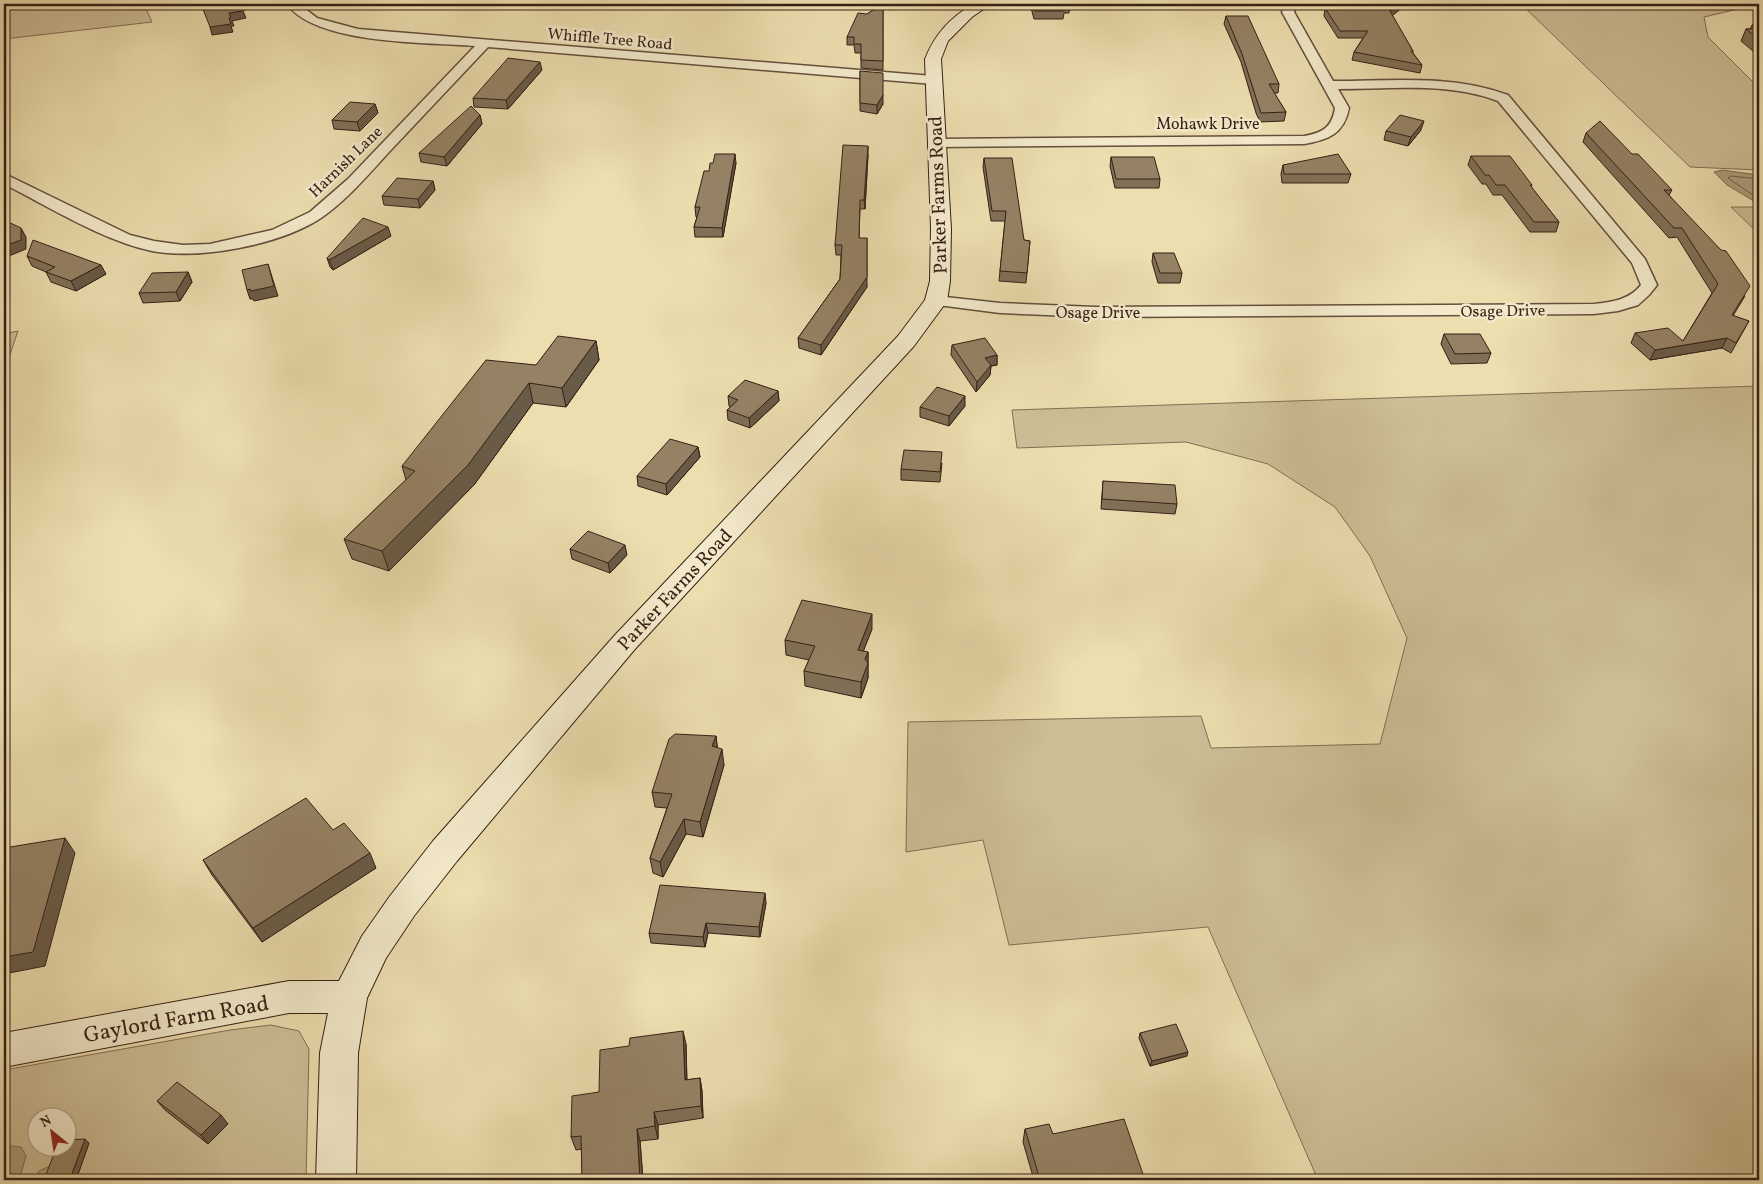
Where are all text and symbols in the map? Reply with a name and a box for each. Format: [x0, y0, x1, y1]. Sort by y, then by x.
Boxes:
street label: Whiffle Tree Road [546, 24, 673, 56]
street label: Mohawk Drive [1156, 114, 1260, 136]
street label: Parker Farms Road [923, 115, 955, 274]
street label: Harnish Lane [305, 122, 388, 203]
street label: Osage Drive [1461, 300, 1545, 324]
street label: Osage Drive [1056, 303, 1140, 325]
street label: Parker Farms Road [612, 524, 739, 657]
street label: Gaylord Farm Road [81, 989, 271, 1052]
north arrow [28, 1106, 78, 1156]
text: N [37, 1111, 55, 1133]

